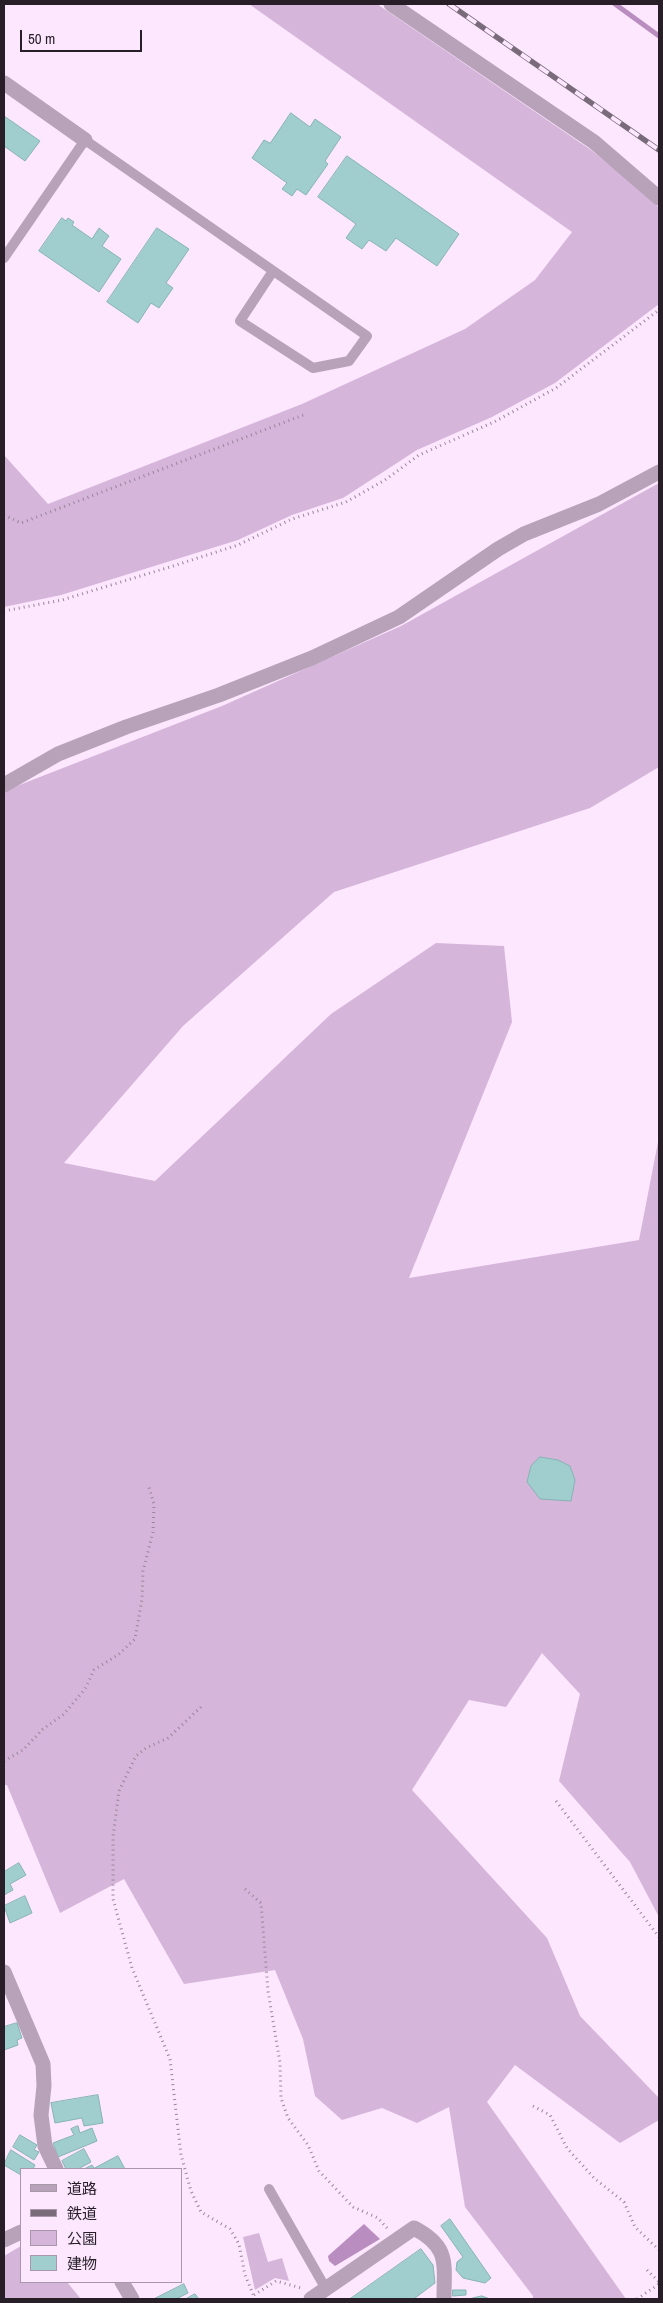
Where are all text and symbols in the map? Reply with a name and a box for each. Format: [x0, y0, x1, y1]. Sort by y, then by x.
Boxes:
scale bar [22, 20, 145, 52]
text: 50 m [28, 28, 55, 49]
legend [20, 2168, 182, 2283]
text: 道路 [67, 2178, 97, 2199]
text: 鉄道 [67, 2203, 97, 2224]
text: 公園 [67, 2228, 97, 2249]
text: 建物 [67, 2253, 97, 2274]

